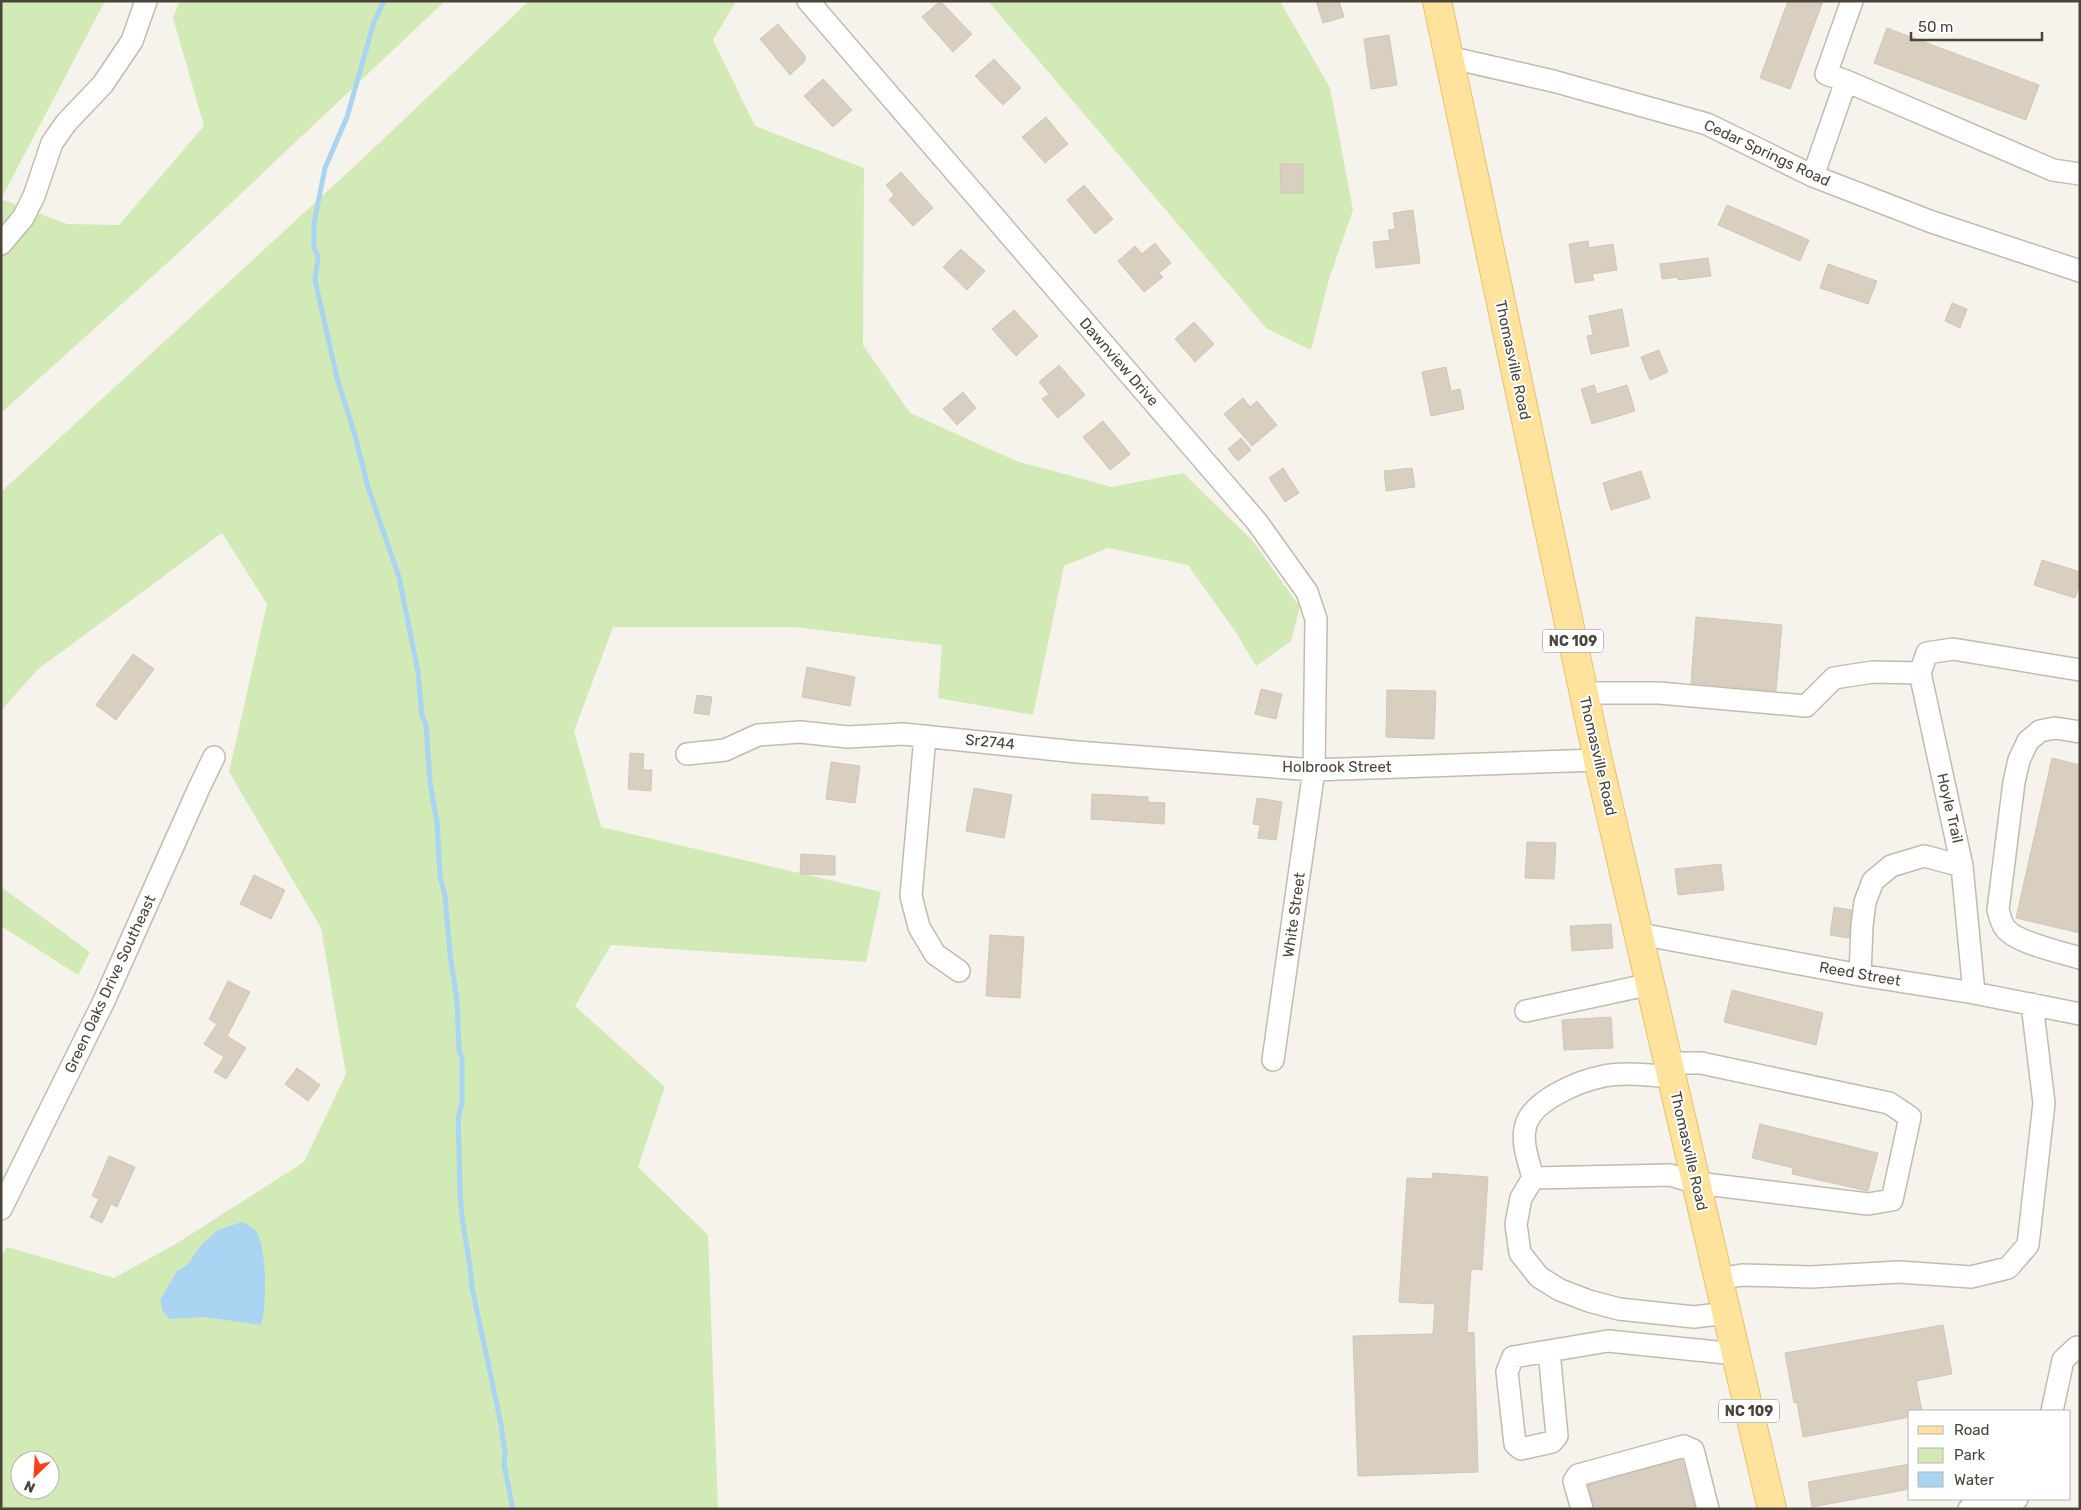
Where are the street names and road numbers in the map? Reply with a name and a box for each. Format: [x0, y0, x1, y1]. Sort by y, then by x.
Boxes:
street label: Cedar Springs Road [1701, 116, 1833, 190]
street label: Thomasville Road [1492, 298, 1534, 422]
street label: Dawnview Drive [1076, 314, 1162, 410]
road number: NC 109 [1543, 630, 1603, 652]
street label: Thomasville Road [1576, 695, 1620, 817]
street label: Sr2744 [964, 730, 1016, 754]
street label: Holbrook Street [1282, 758, 1392, 776]
street label: Hoyle Trail [1933, 771, 1967, 845]
street label: White Street [1279, 871, 1309, 959]
street label: Green Oaks Drive Southeast [61, 892, 159, 1076]
street label: Reed Street [1818, 958, 1902, 990]
street label: Thomasville Road [1667, 1090, 1711, 1212]
road number: NC 109 [1719, 1400, 1779, 1422]

